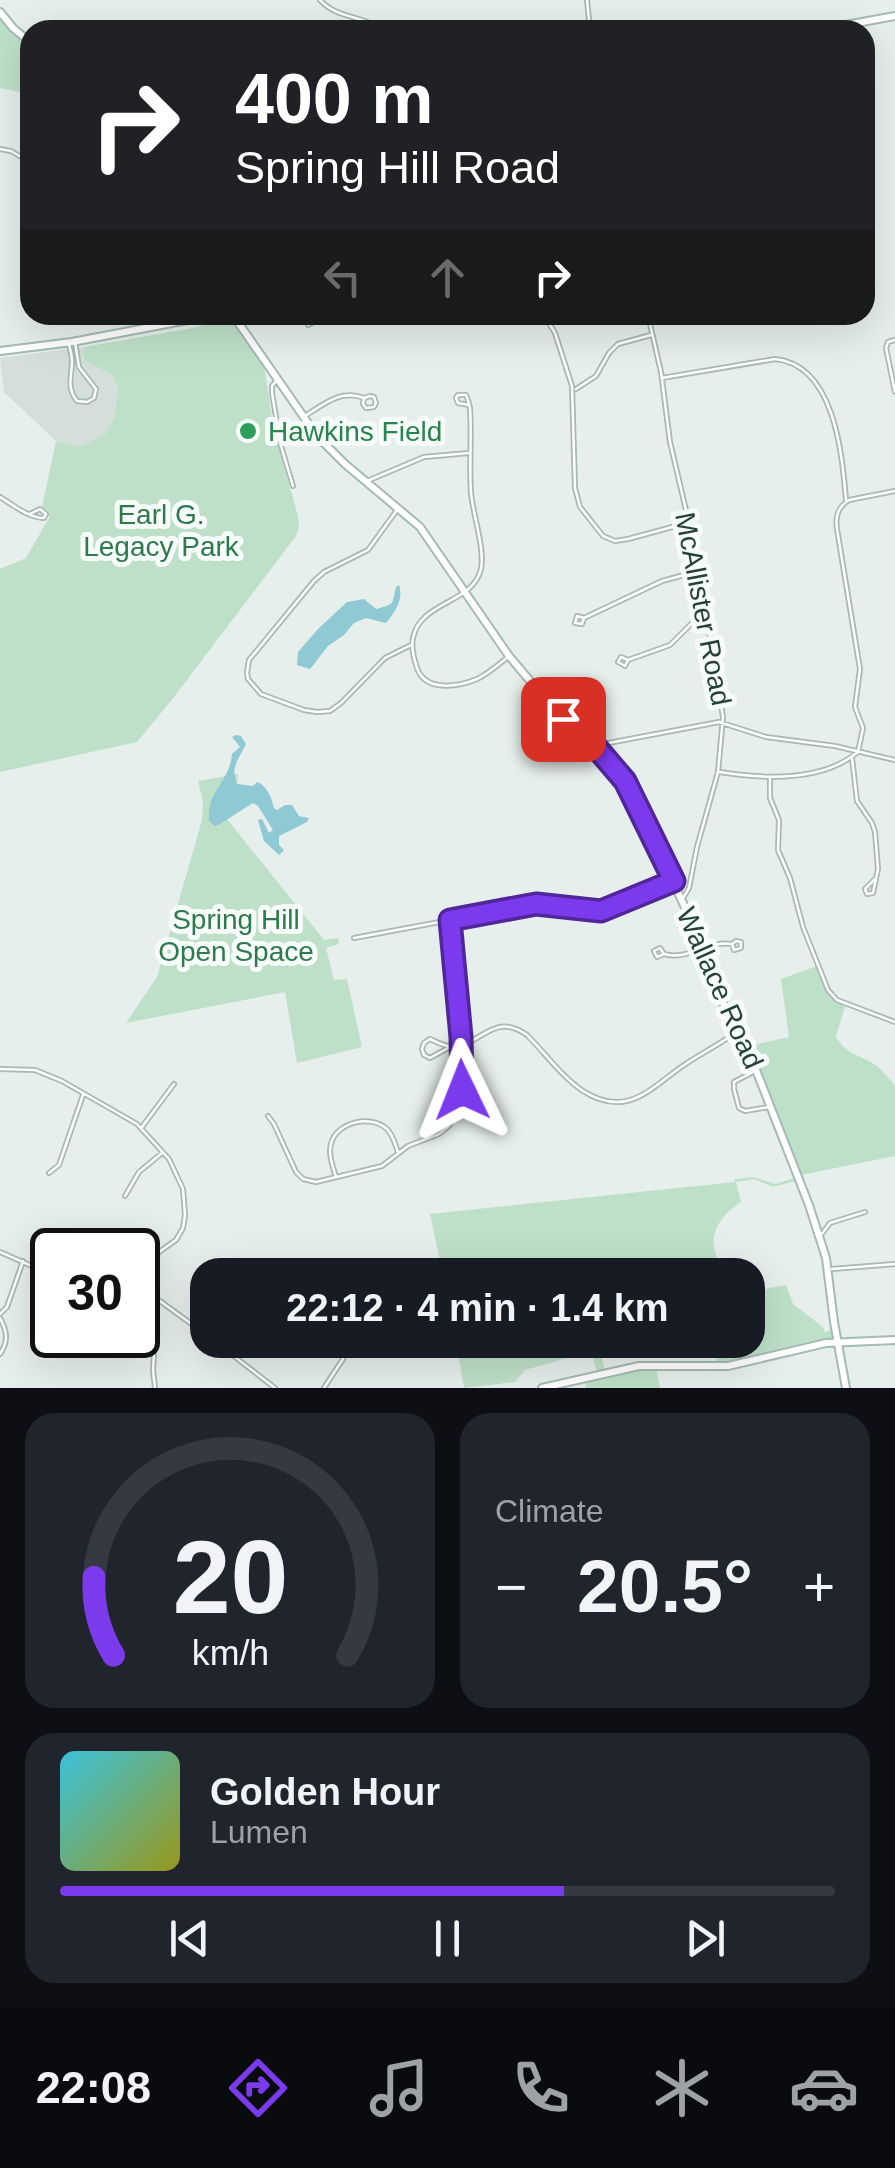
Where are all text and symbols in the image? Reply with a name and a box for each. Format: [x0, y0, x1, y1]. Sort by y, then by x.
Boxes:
icon: right [70, 60, 200, 190]
text: 400 m [235, 60, 433, 138]
text: Spring Hill Road [235, 142, 560, 193]
icon: left [315, 250, 370, 305]
icon: ahead [420, 250, 475, 305]
icon: right [525, 250, 580, 305]
place label: Hawkins Field [268, 416, 442, 447]
marker: Hawkins Field [237, 420, 259, 442]
park label: Earl G. Legacy Park [83, 499, 240, 562]
street label: McAllister Road [669, 510, 737, 708]
pin [521, 677, 606, 762]
icon: arrive [536, 692, 591, 747]
street label: Wallace Road [671, 903, 769, 1073]
park label: Spring Hill Open Space [158, 904, 314, 967]
position arrow [410, 1038, 514, 1142]
speed limit sign: 30 [30, 1228, 160, 1358]
text: 22:12 · 4 min · 1.4 km [286, 1287, 669, 1329]
text: Climate [495, 1493, 603, 1529]
text: 20 [172, 1519, 288, 1635]
text: 20.5° [577, 1544, 753, 1628]
text: − [495, 1556, 527, 1618]
text: + [803, 1556, 835, 1618]
text: km/h [191, 1633, 269, 1673]
text: Golden Hour [210, 1771, 440, 1813]
text: Lumen [210, 1814, 308, 1850]
icon: previous [162, 1911, 217, 1966]
icon: pause [420, 1911, 475, 1966]
icon: next [678, 1911, 733, 1966]
icon: directions [223, 2053, 293, 2123]
icon: music [364, 2053, 434, 2123]
icon: phone [506, 2053, 576, 2123]
icon: climate [647, 2053, 717, 2123]
icon: car [789, 2053, 859, 2123]
text: 22:08 [36, 2062, 151, 2113]

